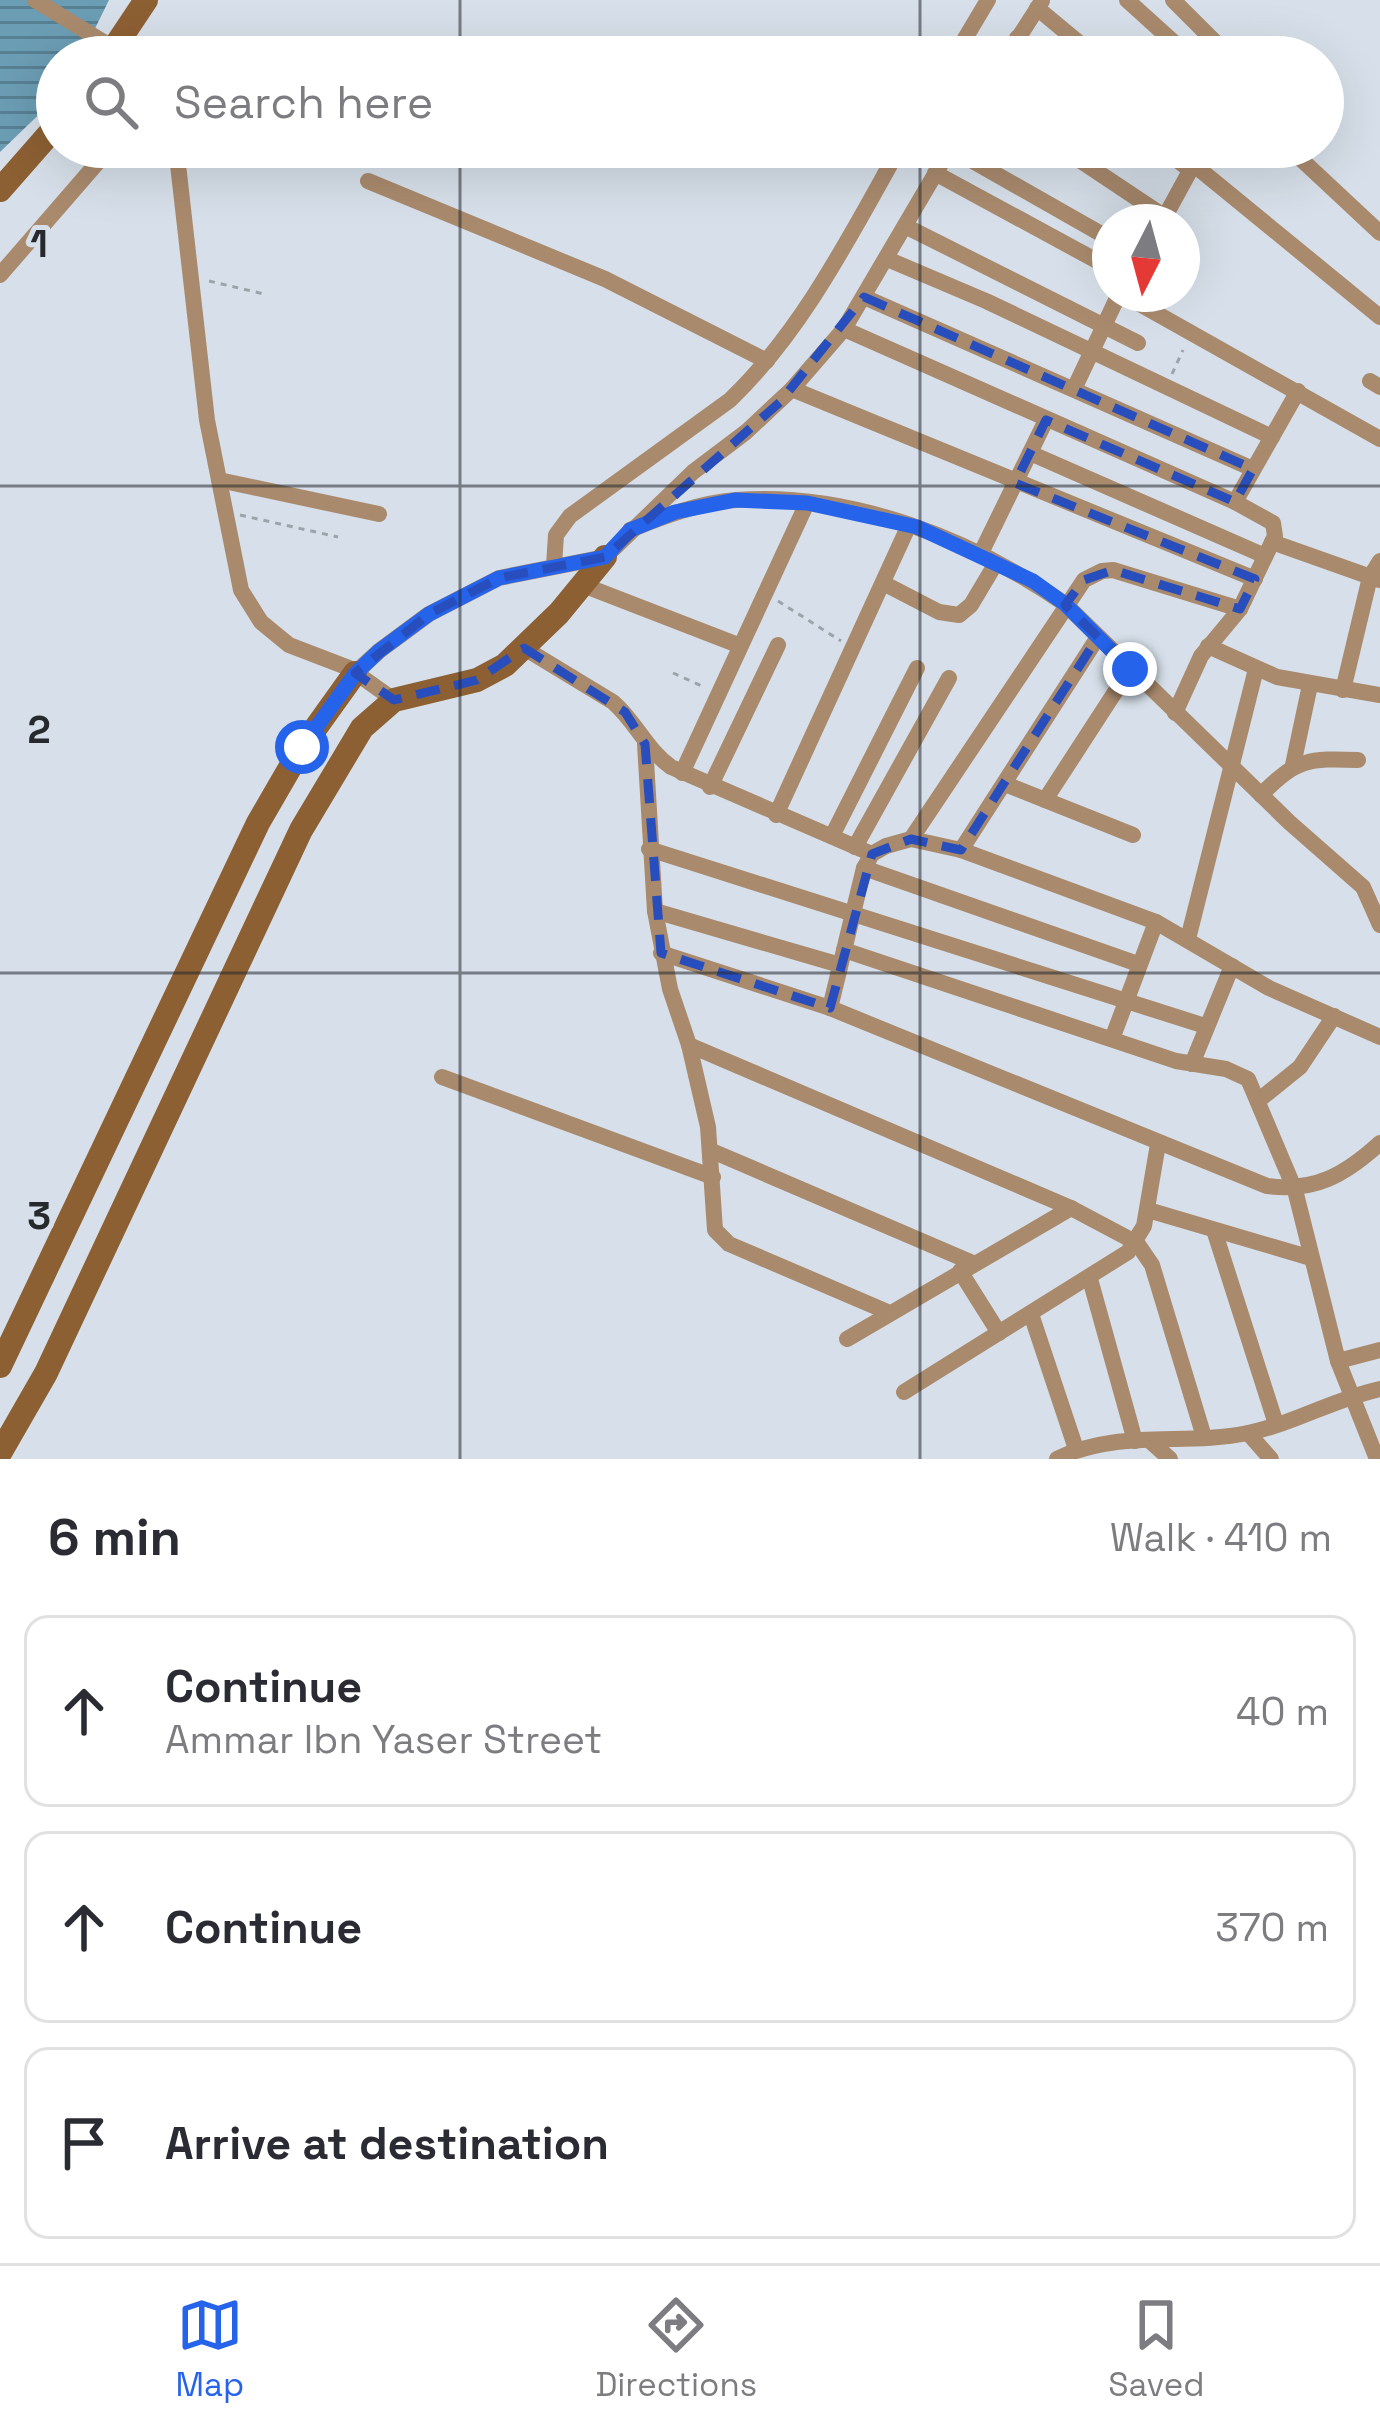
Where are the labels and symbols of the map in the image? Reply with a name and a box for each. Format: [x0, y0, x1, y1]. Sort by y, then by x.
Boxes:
north arrow [1092, 204, 1200, 312]
text: 1 [30, 219, 48, 268]
route end [1103, 642, 1157, 696]
text: 2 [27, 705, 51, 754]
route start [275, 720, 329, 774]
text: 3 [27, 1191, 51, 1240]

